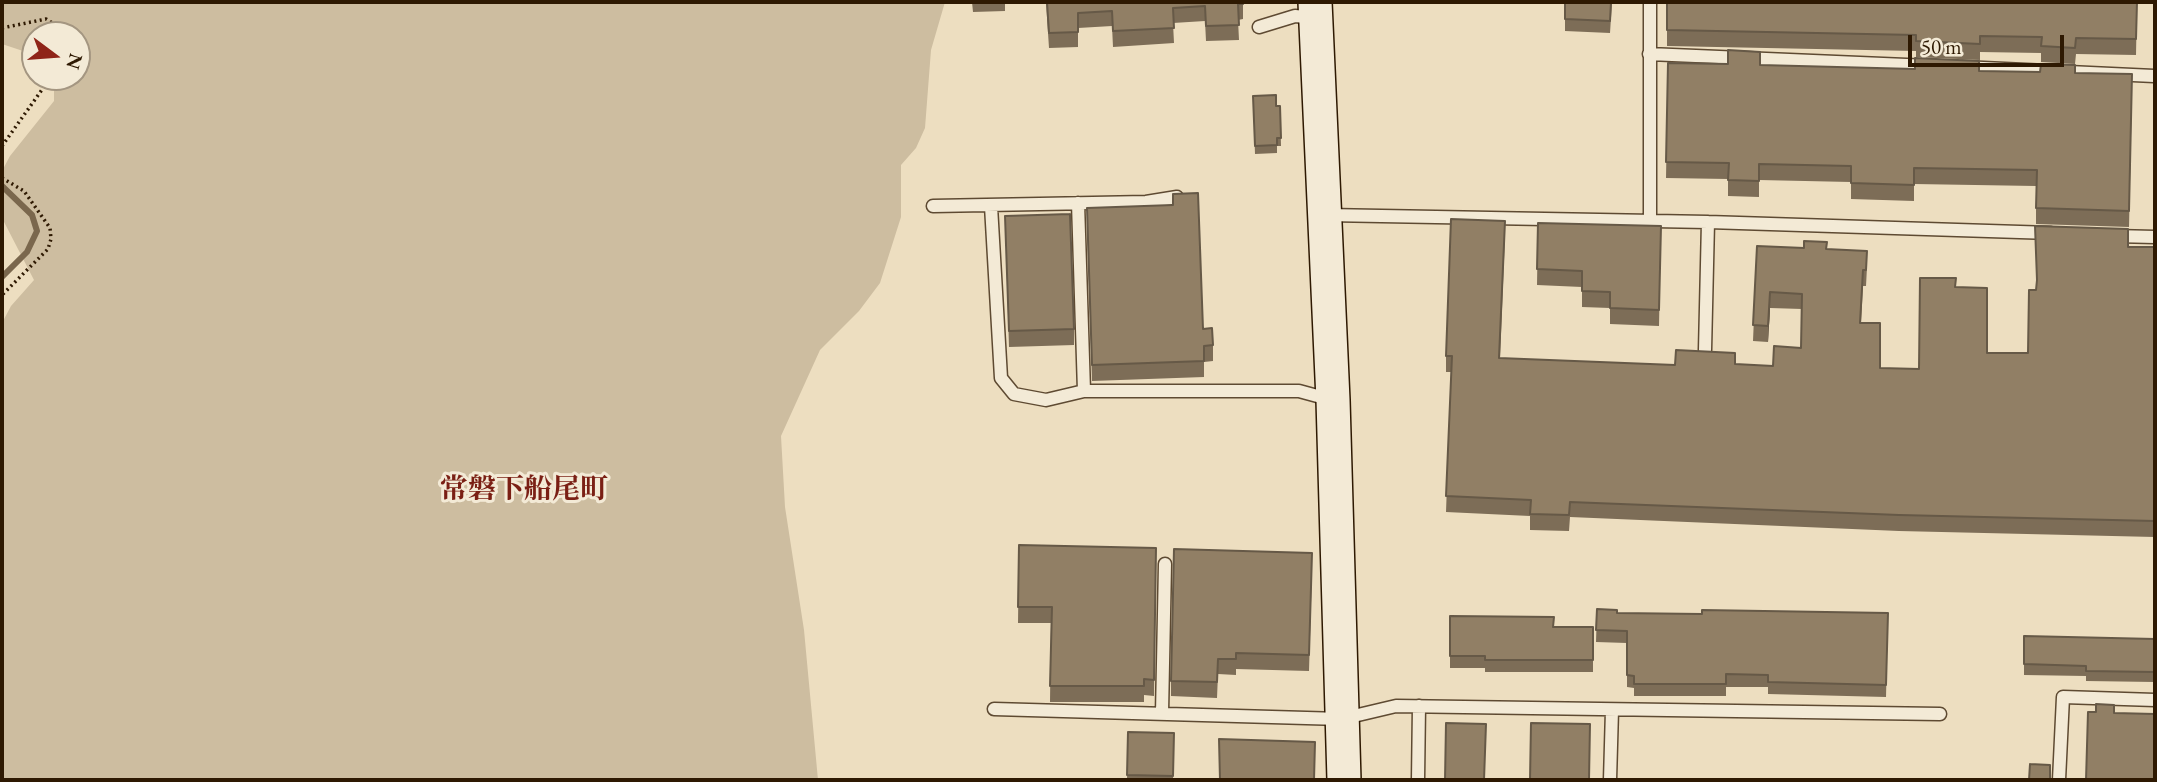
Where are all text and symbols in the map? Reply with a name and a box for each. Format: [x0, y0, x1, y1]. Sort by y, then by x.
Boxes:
north arrow [21, 21, 91, 91]
scale bar [1912, 21, 2068, 65]
text: 50 m [1921, 33, 1962, 60]
text: N [61, 51, 89, 72]
district label: 常磐下船尾町 [440, 473, 608, 507]

